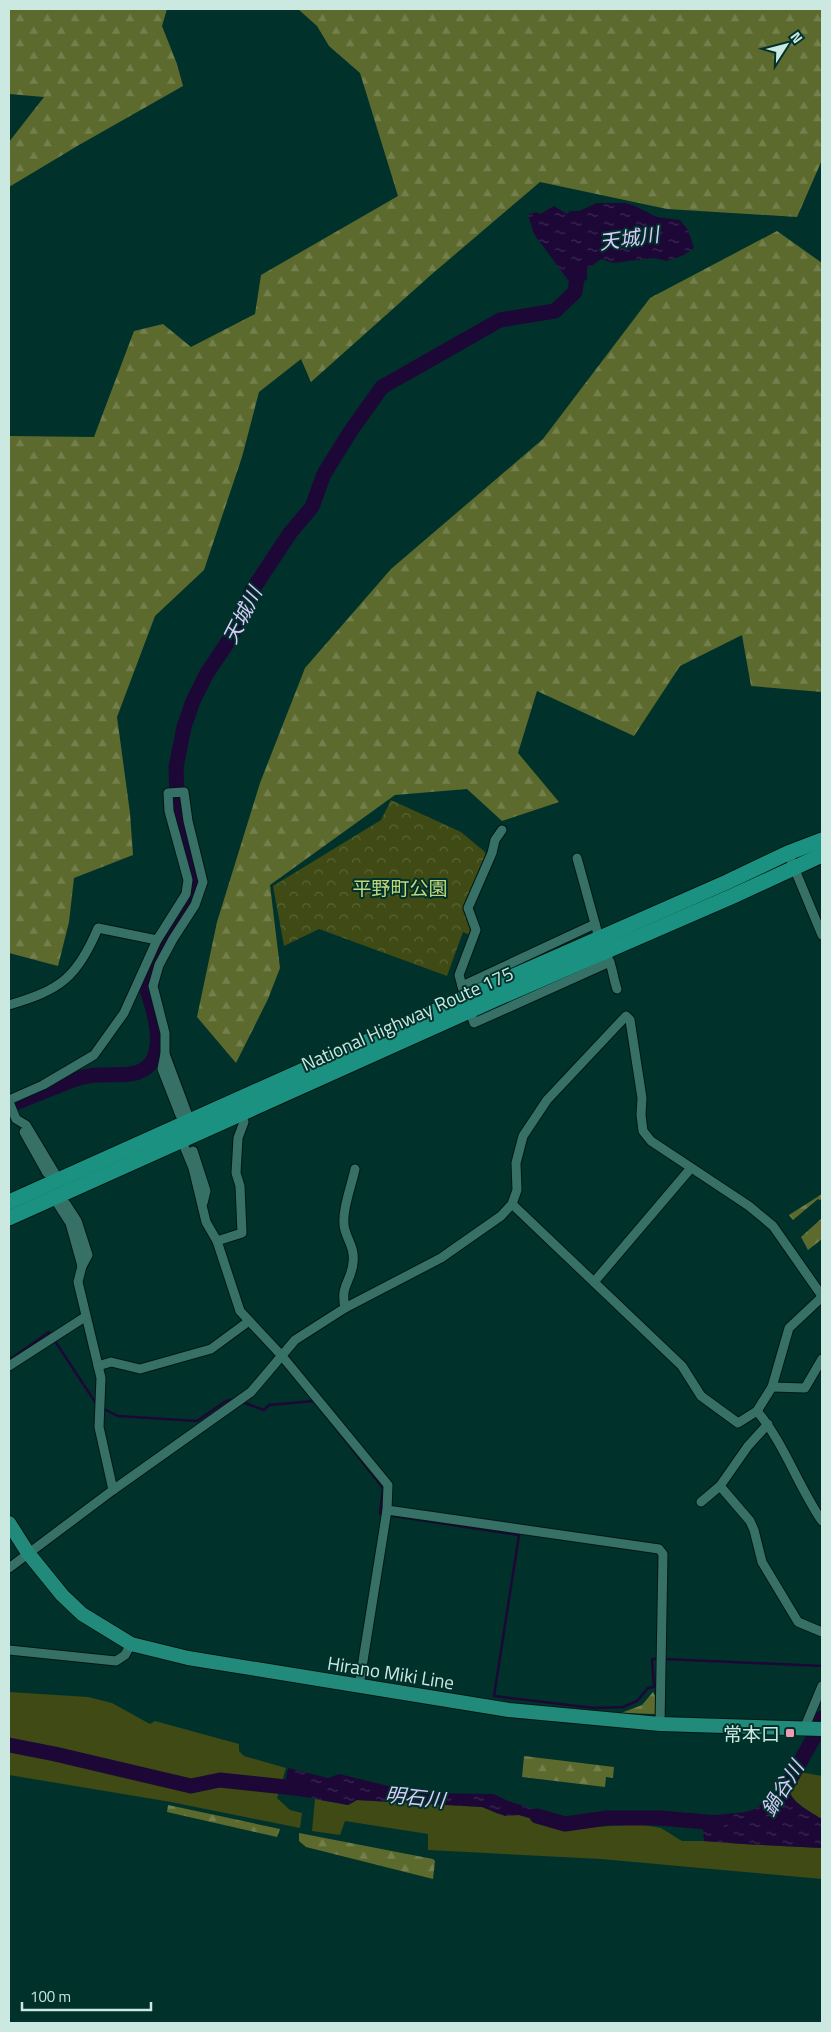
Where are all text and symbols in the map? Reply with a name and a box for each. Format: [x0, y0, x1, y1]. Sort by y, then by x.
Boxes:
north arrow [761, 20, 811, 70]
text: N [786, 27, 808, 47]
water label: 天城川 [597, 218, 663, 258]
water label: 天城川 [215, 579, 270, 649]
park label: 平野町公園 [352, 873, 448, 902]
street label: National Highway Route 175 [296, 958, 518, 1078]
street label: Hirano Miki Line [325, 1648, 457, 1696]
place label: 常本口 [723, 1719, 780, 1748]
marker: 常本口 [784, 1727, 796, 1739]
water label: 鍋谷川 [753, 1753, 812, 1822]
water label: 明石川 [384, 1778, 448, 1816]
scale bar [22, 1980, 151, 2012]
text: 100 m [30, 1985, 71, 2008]

